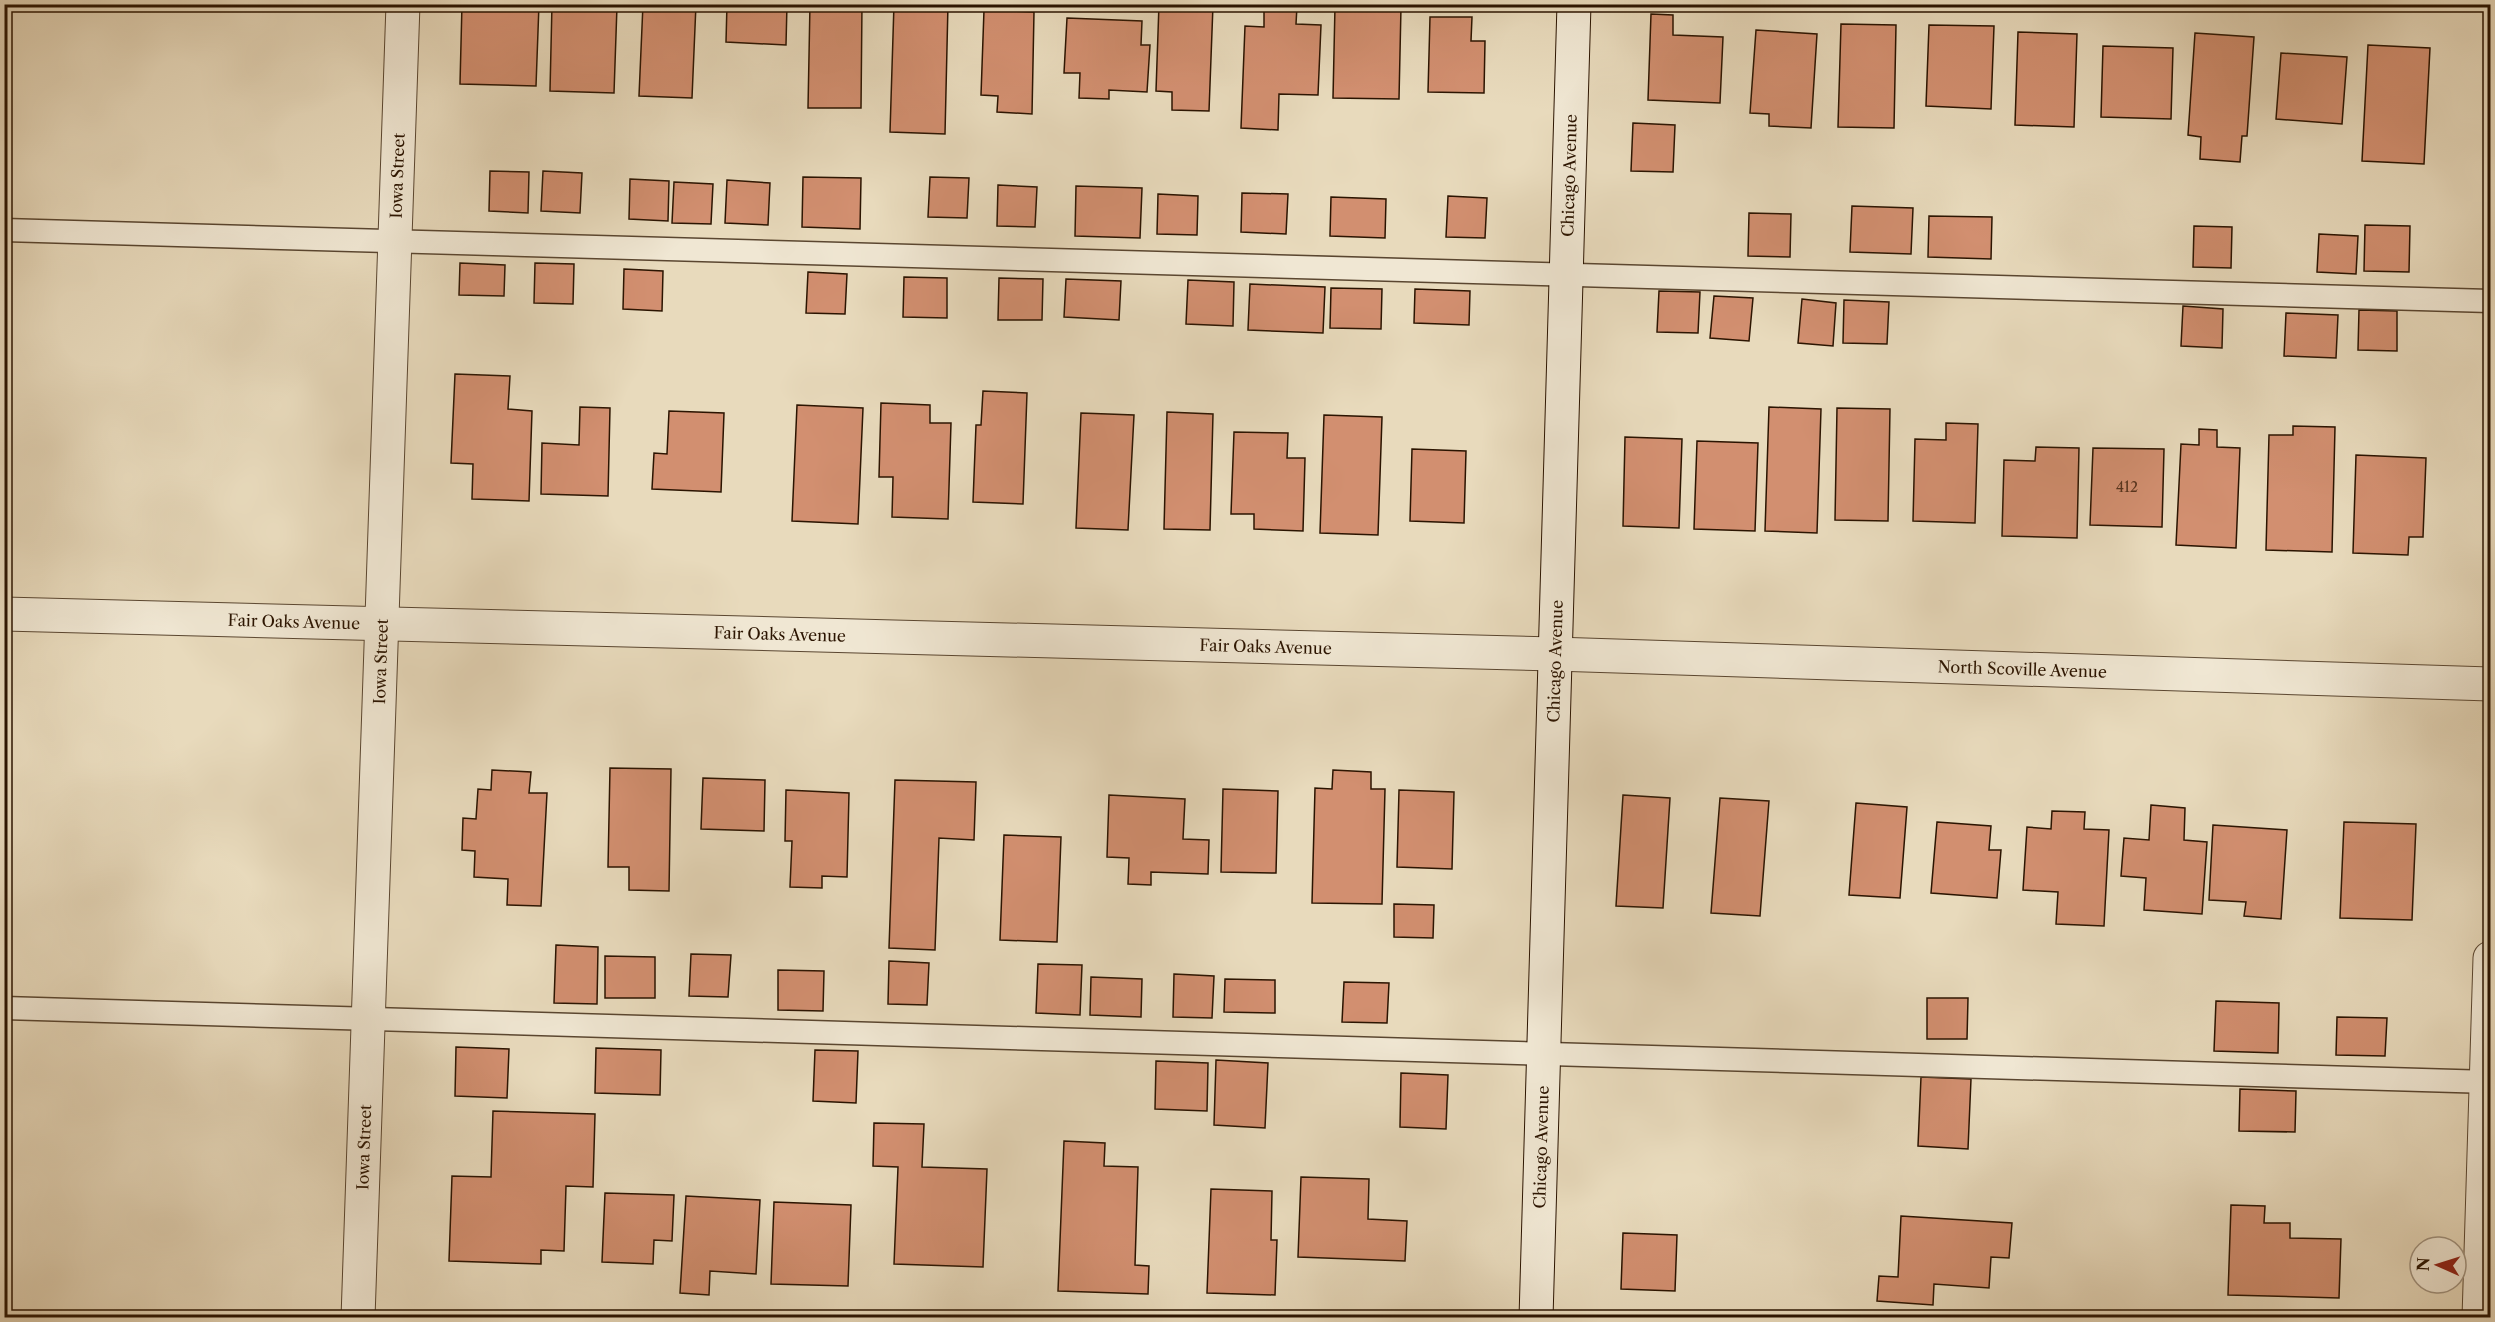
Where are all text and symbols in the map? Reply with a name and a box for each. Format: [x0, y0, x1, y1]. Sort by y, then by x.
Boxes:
street label: Chicago Avenue [1557, 114, 1581, 237]
street label: Iowa Street [386, 132, 409, 219]
house number: 412 [2116, 478, 2138, 496]
street label: Chicago Avenue [1543, 600, 1567, 723]
street label: Fair Oaks Avenue [227, 610, 360, 633]
street label: Iowa Street [369, 618, 392, 705]
street label: Fair Oaks Avenue [713, 622, 846, 646]
street label: Fair Oaks Avenue [1199, 635, 1332, 658]
street label: North Scoville Avenue [1937, 656, 2107, 682]
street label: Chicago Avenue [1529, 1085, 1553, 1209]
street label: Iowa Street [352, 1104, 375, 1190]
north arrow [2408, 1235, 2468, 1295]
text: N [2413, 1257, 2433, 1272]

